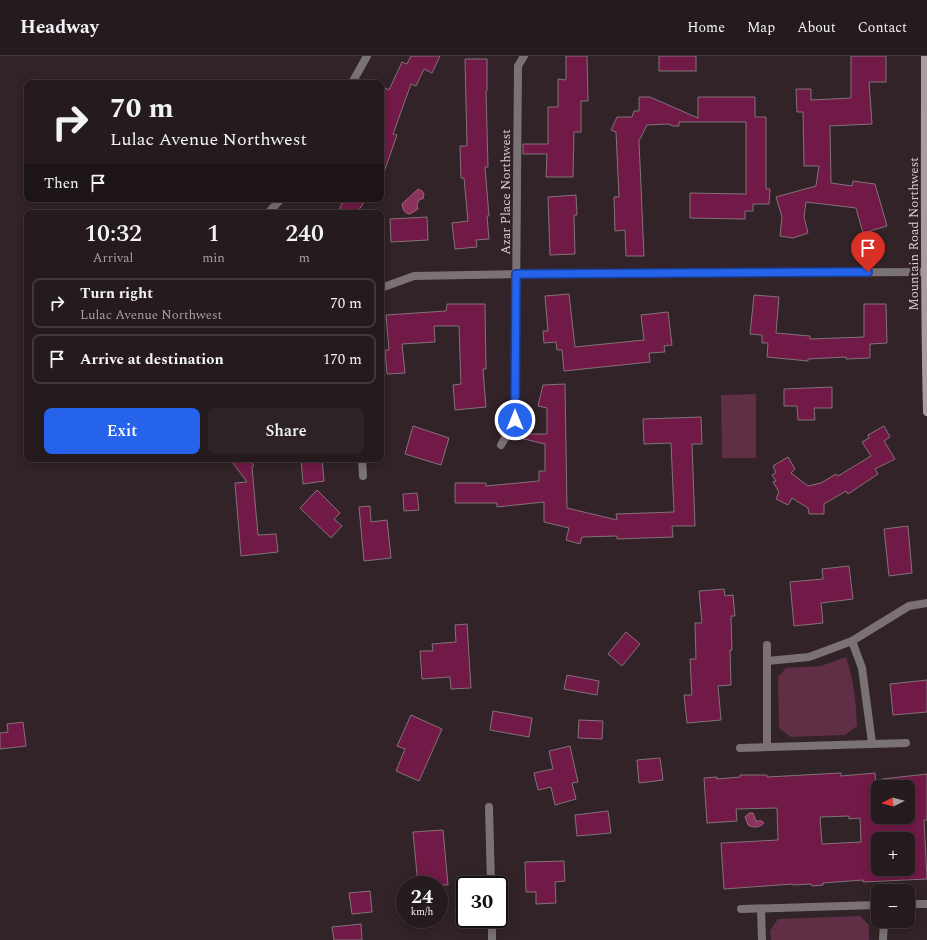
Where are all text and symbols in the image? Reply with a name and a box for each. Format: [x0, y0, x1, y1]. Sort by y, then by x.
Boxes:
text: Headway [20, 13, 99, 42]
text: Home [687, 17, 725, 38]
text: Map [747, 17, 775, 38]
text: About [797, 17, 836, 38]
text: Contact [858, 17, 907, 38]
text: 70 m [110, 87, 174, 130]
icon: right [44, 96, 96, 148]
text: Lulac Avenue Northwest [110, 126, 307, 153]
street label: Azar Place Northwest [496, 129, 516, 255]
street label: Mountain Road Northwest [904, 157, 924, 311]
text: Then [44, 172, 79, 195]
icon: arrive [87, 172, 109, 194]
text: 10:32 [84, 216, 142, 252]
text: 1 [207, 216, 220, 252]
text: 240 [285, 216, 324, 252]
pin [851, 231, 885, 272]
icon: arrive [857, 237, 879, 259]
text: Arrival [93, 248, 133, 268]
text: min [202, 248, 225, 268]
text: m [299, 248, 310, 268]
text: Turn right [80, 282, 153, 305]
icon: right [46, 292, 68, 314]
text: 70 m [330, 292, 362, 315]
text: Lulac Avenue Northwest [80, 305, 222, 325]
icon: arrive [46, 348, 68, 370]
text: Arrive at destination [80, 348, 224, 371]
text: 170 m [323, 348, 362, 371]
position arrow [494, 399, 536, 441]
button: Exit [44, 408, 200, 454]
button: Share [208, 408, 364, 454]
north arrow [871, 780, 915, 824]
map controls [871, 780, 915, 928]
button: + [871, 832, 915, 876]
speed limit sign: 30 [456, 876, 508, 928]
text: 24 [411, 882, 433, 912]
button: − [871, 884, 915, 928]
text: km/h [411, 904, 433, 920]

